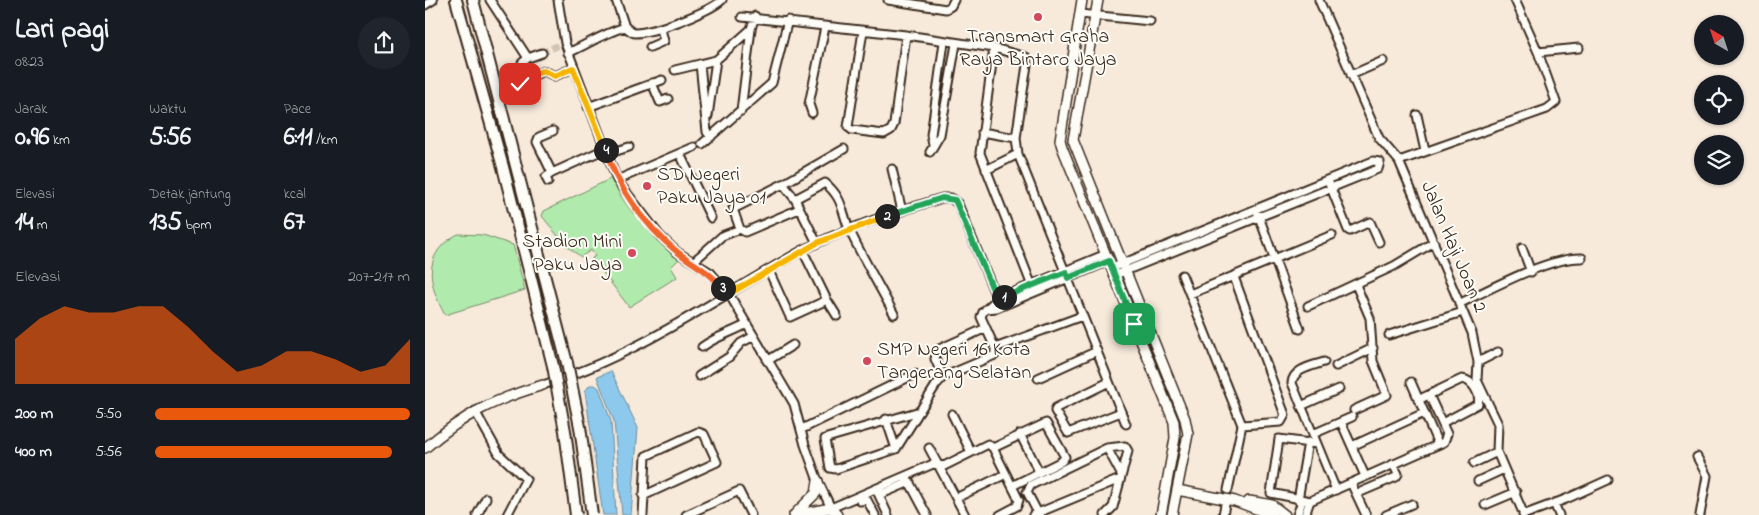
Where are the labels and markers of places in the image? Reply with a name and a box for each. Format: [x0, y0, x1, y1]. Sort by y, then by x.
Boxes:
marker: Transmart Graha Raya Bintaro Jaya [1032, 11, 1044, 23]
place label: Transmart Graha Raya Bintaro Jaya [959, 23, 1117, 75]
pin [499, 63, 541, 105]
pin: 4 [593, 138, 619, 162]
place label: SD Negeri Paku Jaya 01 [657, 161, 766, 213]
marker: SD Negeri Paku Jaya 01 [641, 180, 653, 192]
pin: 2 [875, 204, 899, 228]
place label: Stadion Mini Paku Jaya [522, 228, 622, 280]
marker: Stadion Mini Paku Jaya [626, 247, 638, 259]
pin: 3 [711, 276, 735, 300]
pin: 1 [991, 284, 1017, 310]
pin [1113, 303, 1155, 345]
place label: SMP Negeri 16 Kota Tangerang Selatan [877, 336, 1031, 389]
marker: SMP Negeri 16 Kota Tangerang Selatan [861, 355, 873, 367]

